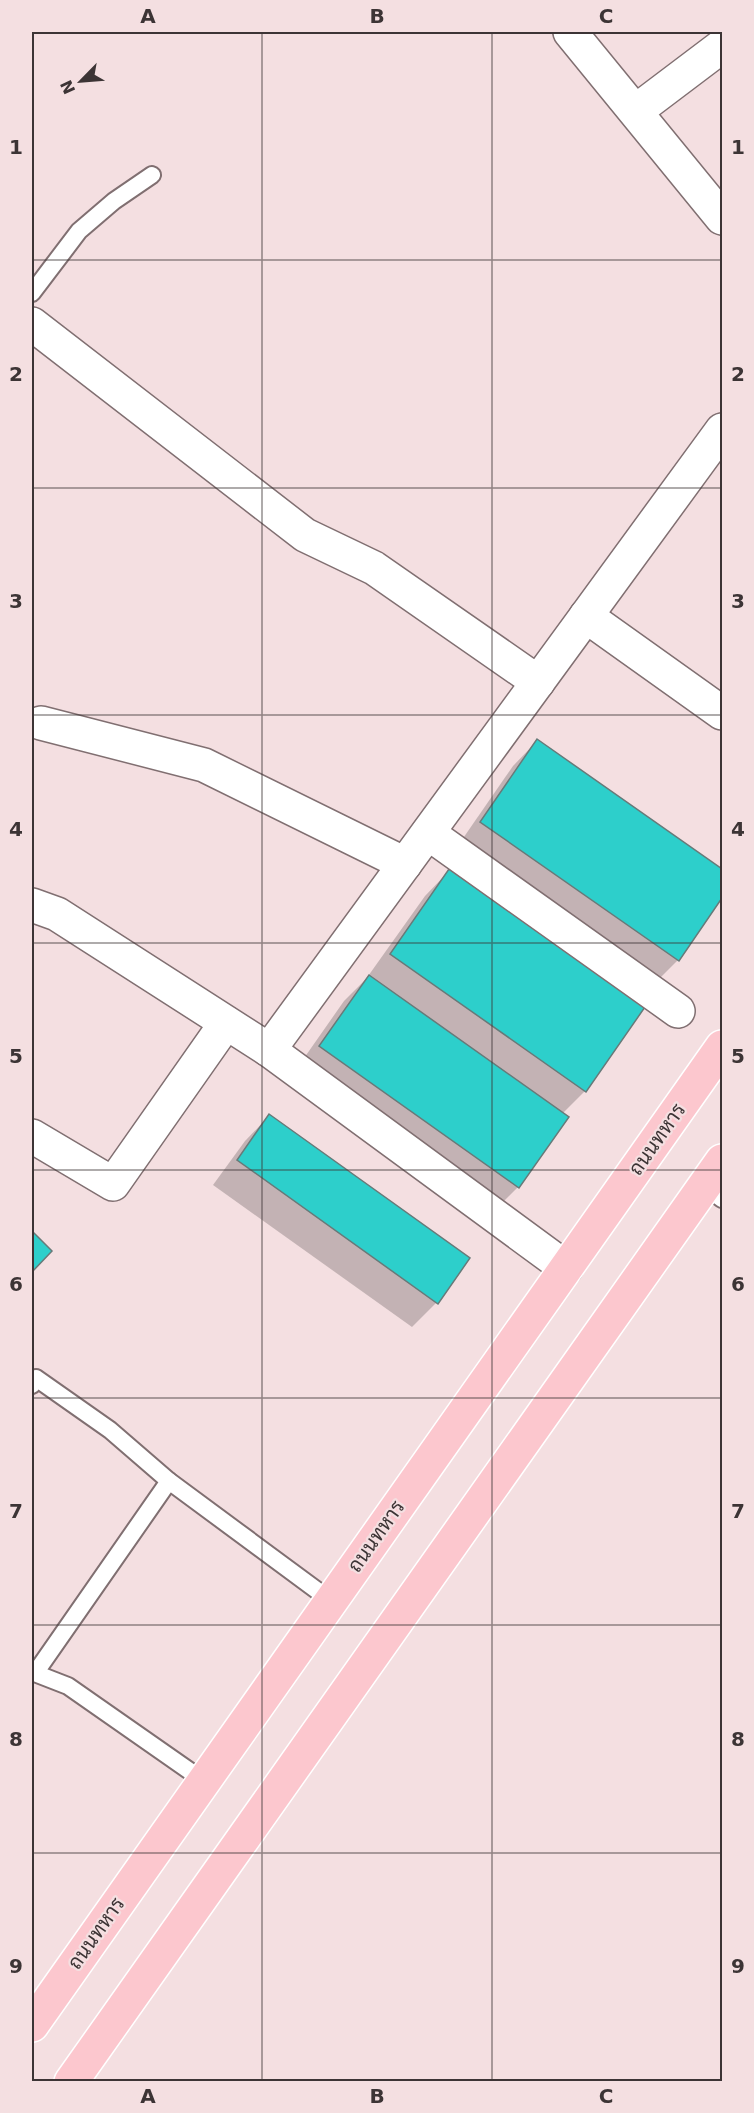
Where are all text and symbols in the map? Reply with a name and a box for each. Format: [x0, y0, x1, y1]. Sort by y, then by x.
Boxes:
text: A [140, 4, 156, 28]
text: B [369, 4, 385, 28]
text: C [599, 4, 613, 28]
north arrow [51, 51, 111, 111]
text: N [56, 77, 79, 97]
text: 1 [9, 135, 23, 159]
text: 1 [731, 135, 745, 159]
text: 2 [9, 362, 23, 386]
text: 2 [731, 362, 745, 386]
text: 3 [9, 589, 23, 613]
text: 3 [731, 589, 745, 613]
text: 4 [9, 817, 23, 841]
text: 4 [731, 817, 745, 841]
text: 5 [9, 1044, 23, 1068]
text: 5 [731, 1044, 745, 1068]
street label: ถนนทหาร [624, 1098, 690, 1180]
text: 6 [9, 1272, 23, 1296]
text: 6 [731, 1272, 745, 1296]
street label: ถนนทหาร [343, 1495, 409, 1577]
text: 7 [9, 1499, 23, 1523]
text: 7 [731, 1499, 745, 1523]
text: 8 [9, 1727, 23, 1751]
text: 8 [731, 1727, 745, 1751]
street label: ถนนทหาร [63, 1892, 129, 1974]
text: 9 [9, 1954, 23, 1978]
text: 9 [731, 1954, 745, 1978]
text: A [140, 2084, 156, 2108]
text: B [369, 2084, 385, 2108]
text: C [599, 2084, 613, 2108]

